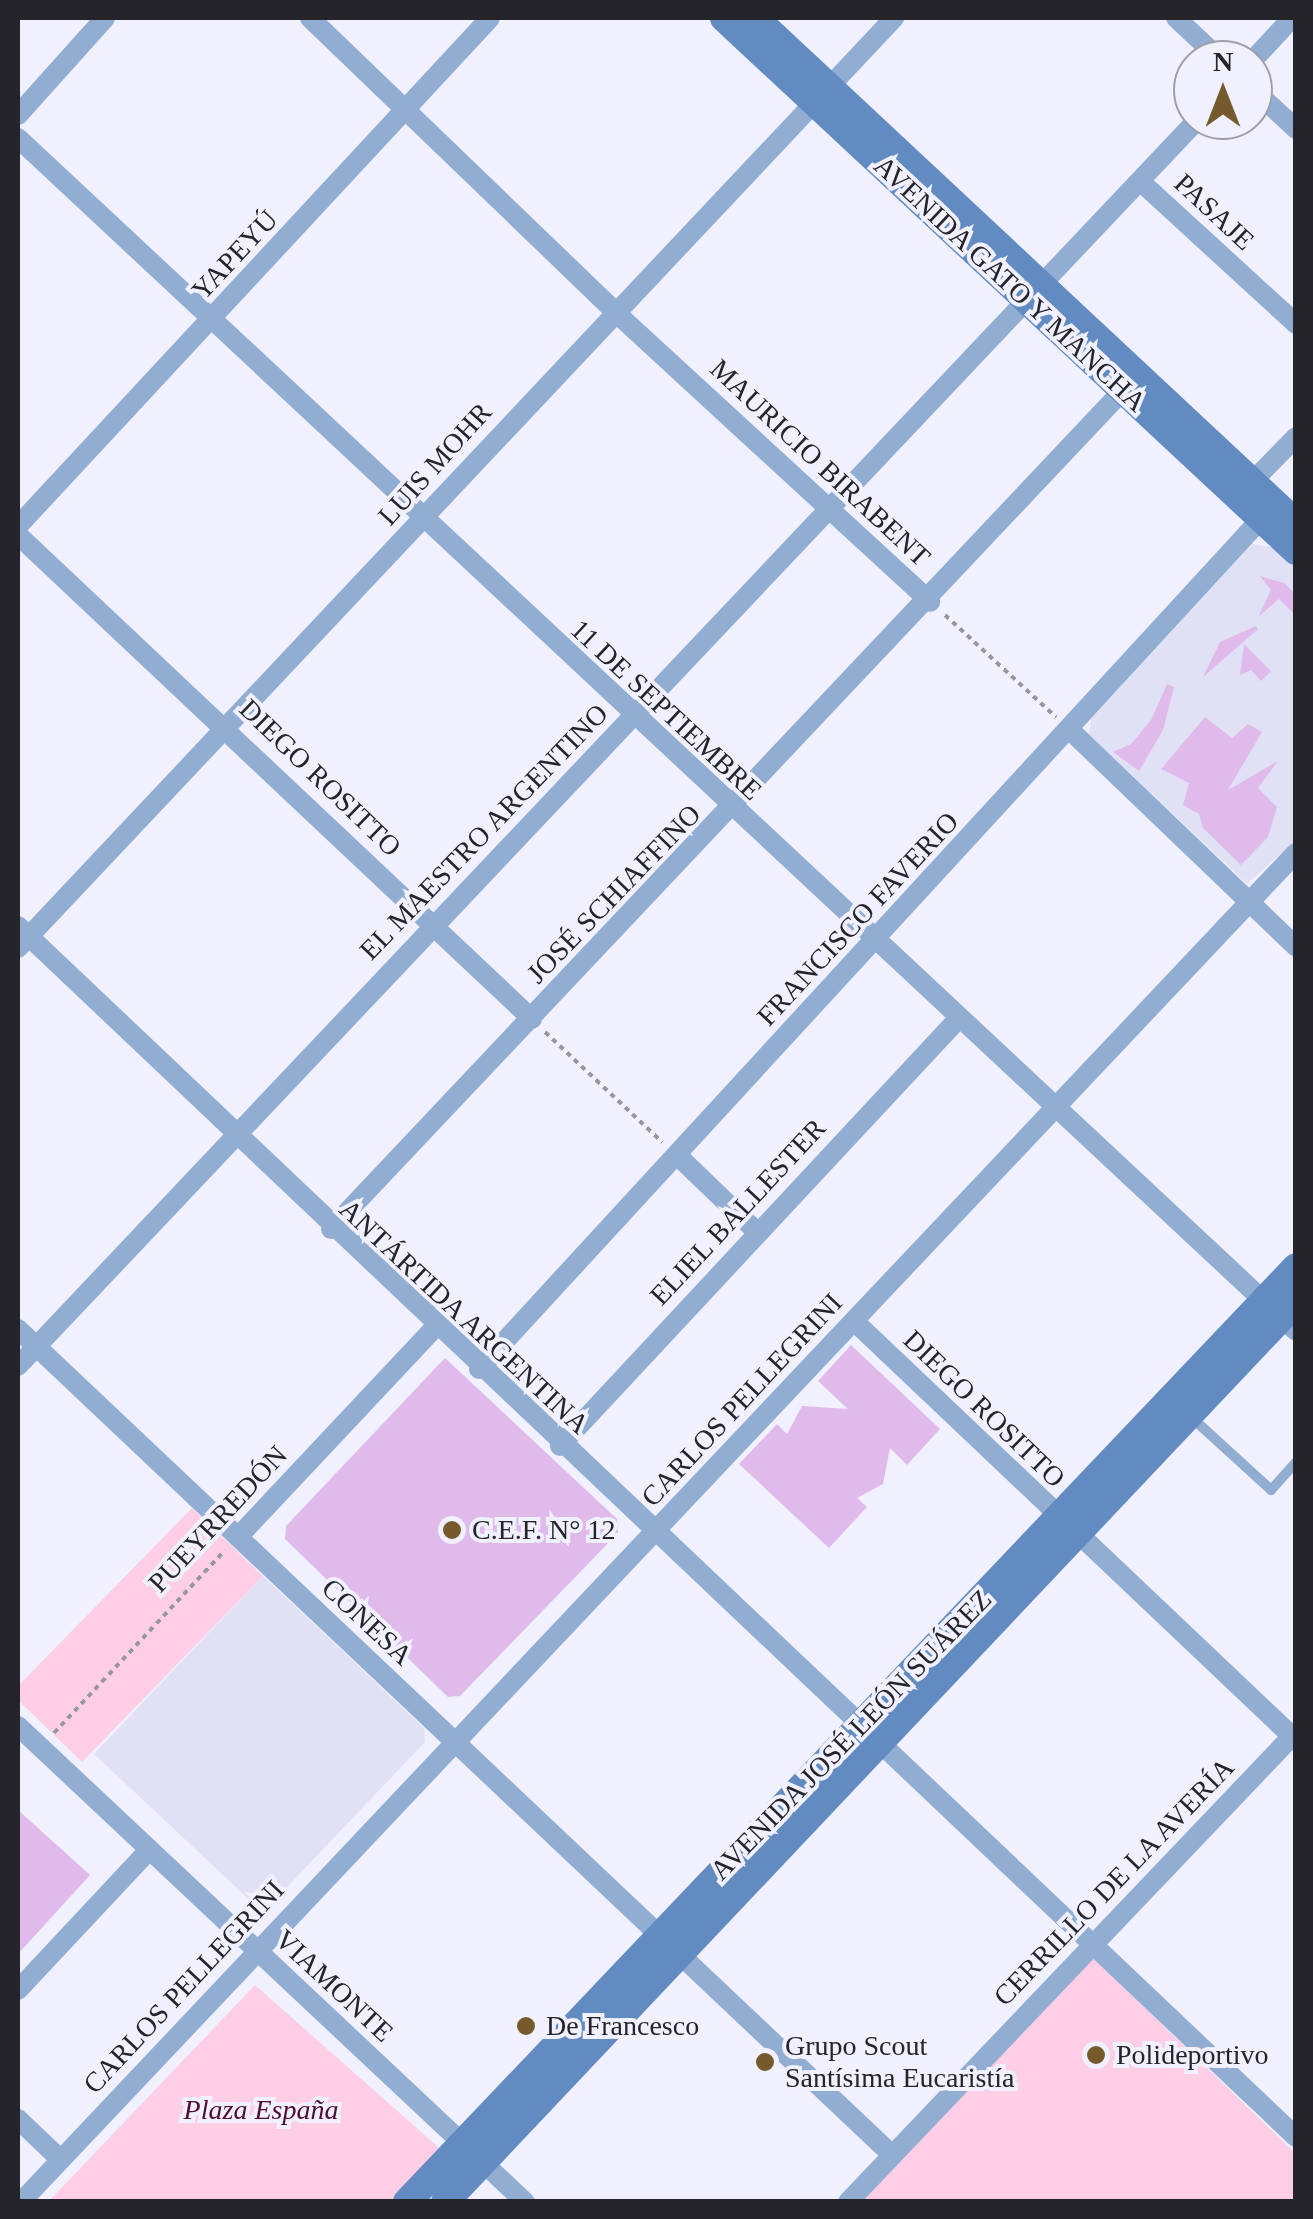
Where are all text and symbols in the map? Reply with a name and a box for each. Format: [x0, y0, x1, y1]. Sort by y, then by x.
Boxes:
north arrow [1173, 40, 1273, 140]
text: N [1213, 46, 1233, 77]
street label: AVENIDA GATO Y MANCHA [866, 148, 1154, 420]
street label: PASAJE [1167, 167, 1261, 257]
street label: YAPEYÚ [185, 203, 285, 307]
street label: MAURICIO BIRABENT [703, 352, 937, 574]
street label: LUIS MOHR [371, 396, 499, 532]
street label: 11 DE SEPTIEMBRE [563, 613, 769, 807]
street label: DIEGO ROSITTO [232, 692, 408, 864]
street label: EL MAESTRO ARGENTINO [352, 696, 616, 968]
street label: JOSÉ SCHIAFFINO [520, 798, 708, 990]
street label: FRANCISCO FAVERIO [750, 805, 966, 1033]
street label: ELIEL BALLESTER [643, 1112, 833, 1312]
street label: ANTÁRTIDA ARGENTINA [331, 1192, 597, 1442]
street label: CARLOS PELLEGRINI [634, 1286, 850, 1514]
street label: DIEGO ROSITTO [896, 1323, 1072, 1495]
street label: PUEYRREDÓN [142, 1439, 294, 1599]
place label: C.E.F. N° 12 [472, 1513, 616, 1547]
marker: C.E.F. N° 12 [441, 1519, 463, 1541]
street label: CONESA [315, 1572, 419, 1672]
street label: AVENIDA JOSÉ LEÓN SUÁREZ [703, 1582, 999, 1888]
street label: CERRILLO DE LA AVERÍA [986, 1750, 1242, 2014]
street label: CARLOS PELLEGRINI [76, 1873, 292, 2101]
street label: VIAMONTE [268, 1923, 400, 2049]
place label: De Francesco [546, 2009, 699, 2043]
marker: De Francesco [515, 2015, 537, 2037]
place label: Grupo Scout Santísima Eucaristía [785, 2029, 1014, 2095]
place label: Polideportivo [1116, 2038, 1268, 2072]
marker: Polideportivo [1085, 2044, 1107, 2066]
marker: Grupo Scout Santísima Eucaristía [754, 2051, 776, 2073]
park label: Plaza España [184, 2093, 338, 2127]

